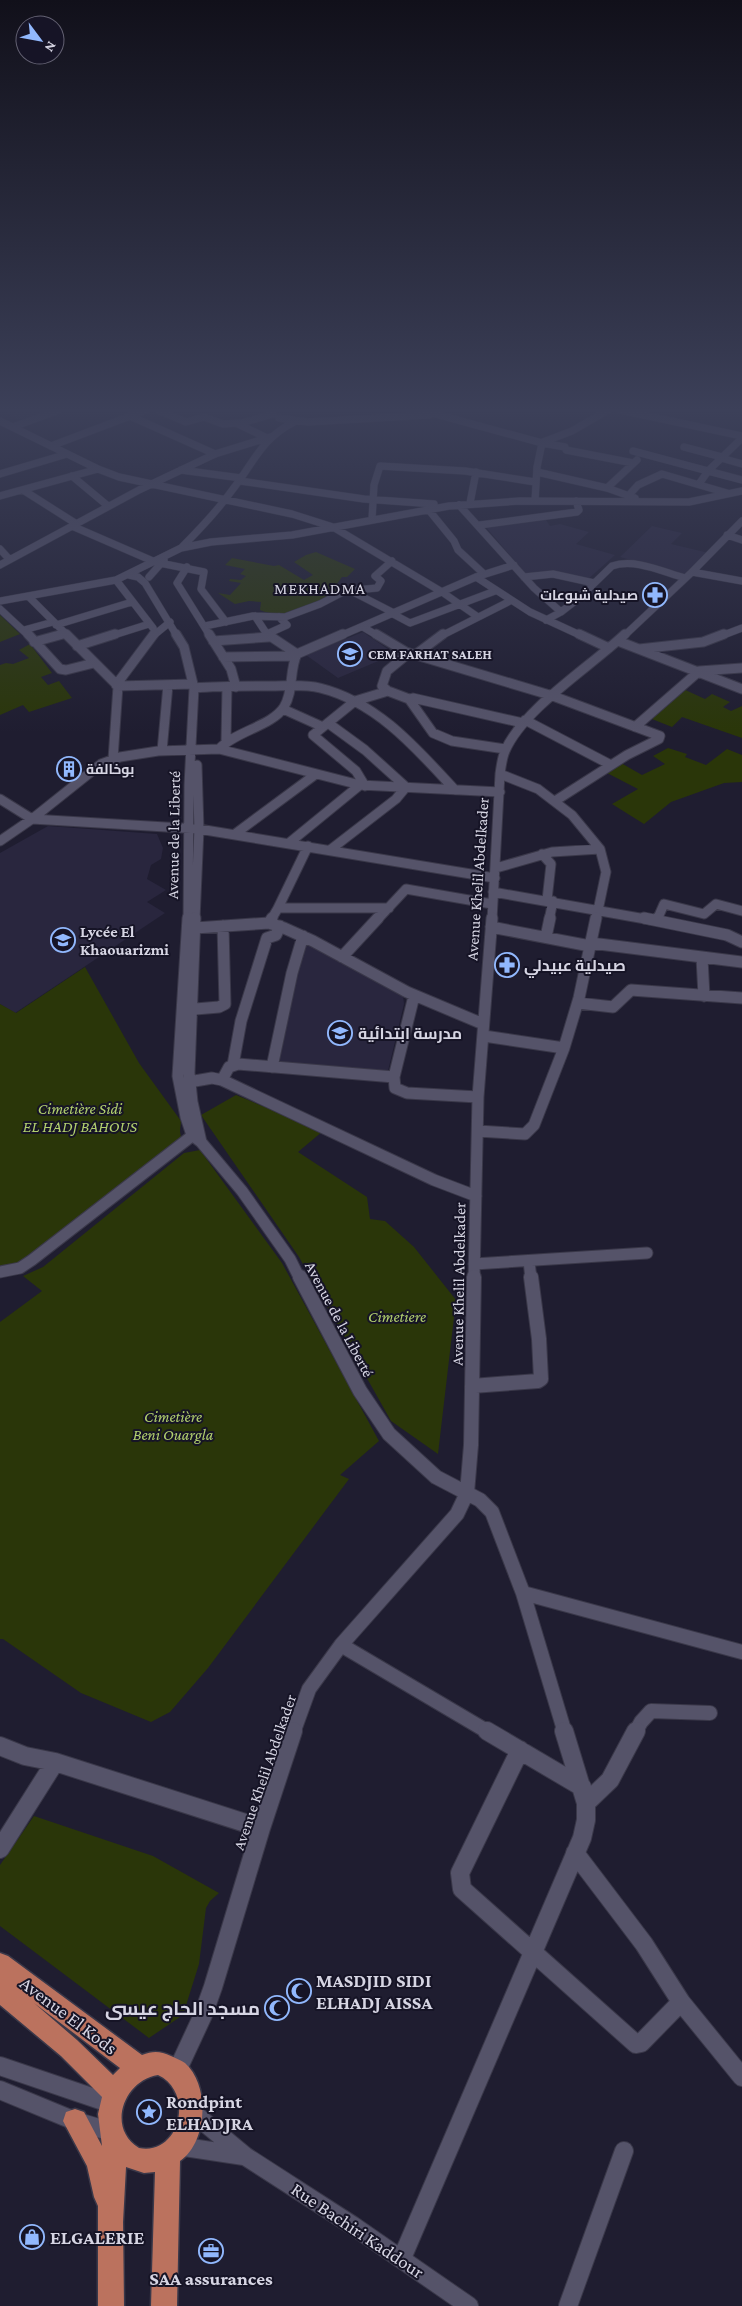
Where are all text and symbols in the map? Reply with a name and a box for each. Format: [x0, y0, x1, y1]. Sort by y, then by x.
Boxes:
north arrow [15, 15, 65, 65]
text: N [41, 39, 60, 56]
district label: MEKHADMA [274, 580, 366, 597]
pharmacy icon: صيدلية شبوعات [642, 582, 668, 608]
place label: صيدلية شبوعات [540, 587, 638, 604]
school or university icon: CEM FARHAT SALEH [337, 641, 363, 667]
place label: CEM FARHAT SALEH [368, 646, 492, 662]
building icon: بوخالفة [56, 756, 82, 782]
place label: بوخالفة [86, 761, 134, 778]
street label: Avenue de la Liberté [164, 771, 183, 899]
street label: Avenue Khelil Abdelkader [463, 797, 492, 961]
place label: Lycée El Khaouarizmi [80, 923, 169, 958]
school or university icon: Lycée El Khaouarizmi [50, 927, 76, 953]
pharmacy icon: صيدلية عبيدلي [494, 952, 520, 978]
place label: صيدلية عبيدلي [524, 957, 626, 978]
school or university icon: مدرسة ابتدائية [327, 1020, 353, 1046]
place label: مدرسة ابتدائية [358, 1025, 462, 1043]
park label: Cimetière Sidi EL HADJ BAHOUS [23, 1100, 138, 1136]
street label: Avenue Khelil Abdelkader [449, 1202, 468, 1366]
street label: Avenue de la Liberté [302, 1259, 377, 1380]
park label: Cimetiere [368, 1308, 426, 1325]
park label: Cimetière Beni Ouargla [133, 1408, 214, 1444]
street label: Avenue Khelil Abdelkader [230, 1692, 299, 1852]
place label: MASDJID SIDI ELHADJ AISSA [316, 1970, 433, 2013]
street label: Avenue El Kods [16, 1972, 121, 2059]
mosque icon: MASDJID SIDI ELHADJ AISSA [286, 1978, 312, 2004]
mosque icon: مسجد الحاج عيسى [264, 1995, 290, 2021]
place label: مسجد الحاج عيسى [105, 1998, 260, 2022]
place label: Rondpint ELHADJRA [166, 2091, 254, 2134]
place icon: Rondpint ELHADJRA [136, 2099, 162, 2125]
street label: Rue Bachiri Kaddour [287, 2178, 428, 2283]
shop icon: ELGALERIE [19, 2224, 45, 2250]
place label: ELGALERIE [50, 2227, 144, 2248]
office icon: SAA assurances [198, 2238, 224, 2264]
place label: SAA assurances [149, 2268, 273, 2289]

